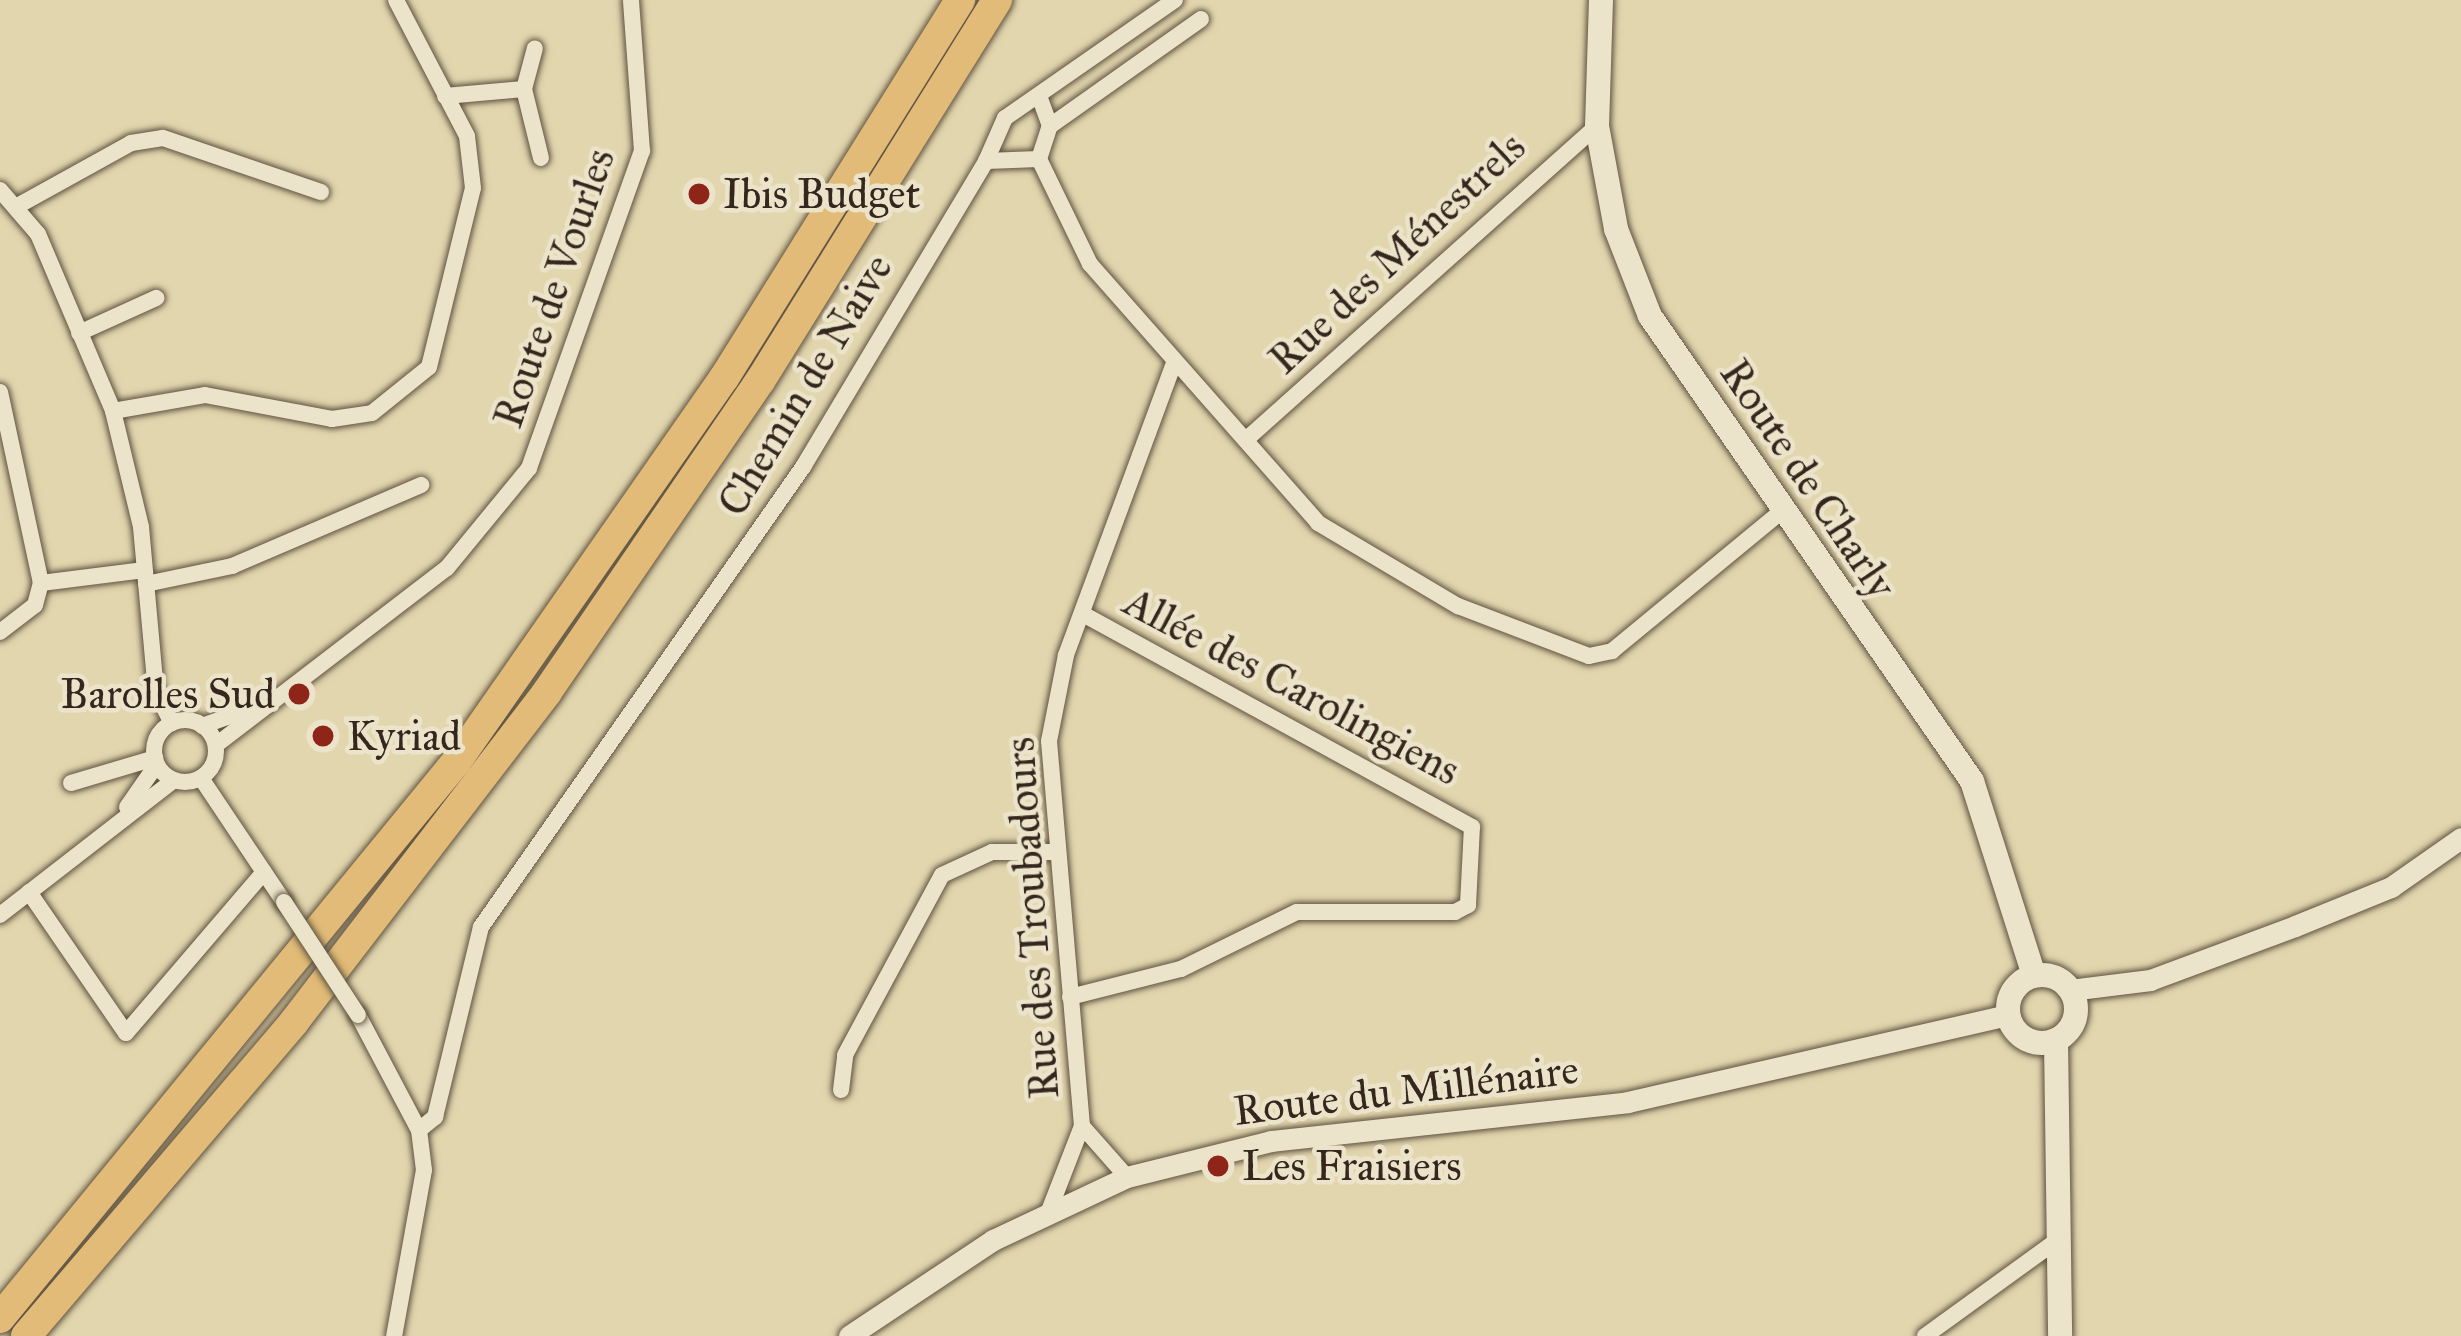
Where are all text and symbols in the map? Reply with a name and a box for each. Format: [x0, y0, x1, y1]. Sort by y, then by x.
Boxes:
street label: Rue des Ménestrels [1259, 122, 1535, 384]
street label: Route de Vourles [483, 142, 625, 434]
place label: Ibis Budget [723, 169, 920, 219]
marker: Ibis Budget [686, 181, 712, 207]
street label: Chemin de Naive [707, 245, 903, 525]
street label: Route de Charly [1709, 350, 1907, 608]
street label: Allée des Carolingiens [1115, 576, 1469, 796]
place label: Barolles Sud [61, 669, 275, 719]
marker: Barolles Sud [286, 681, 312, 707]
place label: Kyriad [347, 711, 461, 761]
marker: Kyriad [310, 723, 336, 749]
street label: Rue des Troubadours [994, 736, 1070, 1100]
street label: Route du Millénaire [1231, 1044, 1581, 1136]
place label: Les Fraisiers [1242, 1141, 1462, 1191]
marker: Les Fraisiers [1205, 1153, 1231, 1179]

